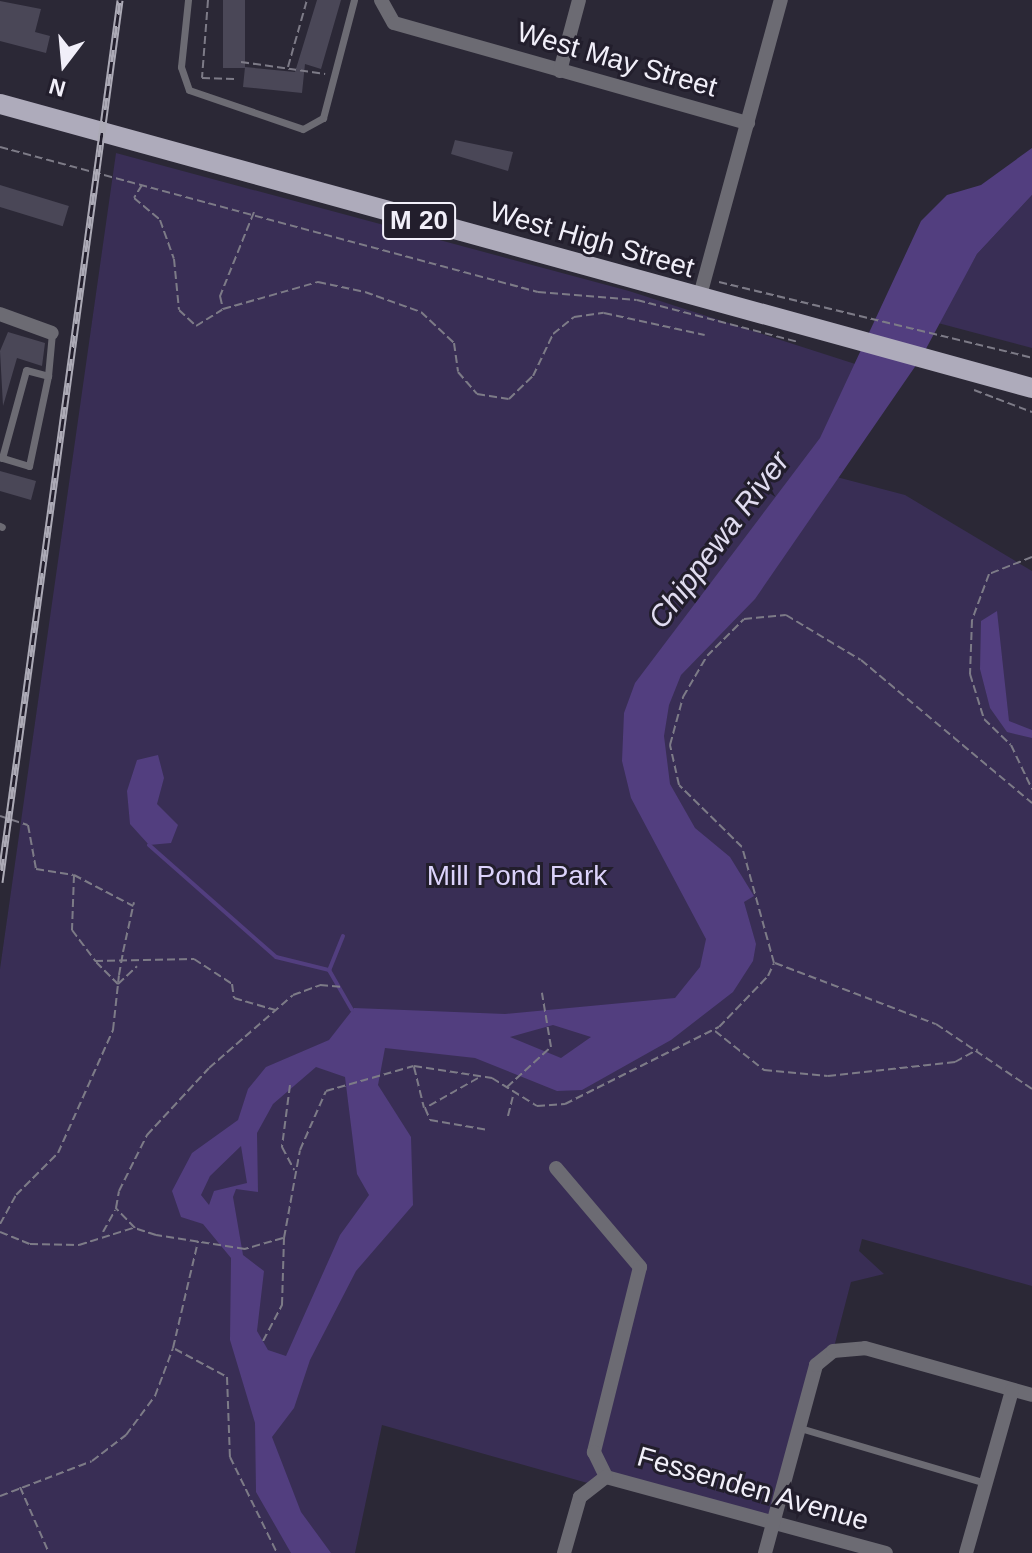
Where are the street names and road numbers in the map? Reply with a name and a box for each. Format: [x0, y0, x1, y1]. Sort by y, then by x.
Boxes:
street label: West May Street [513, 15, 721, 105]
street label: West High Street [486, 195, 698, 285]
road number: M 20 [381, 199, 457, 243]
street label: Fessenden Avenue [633, 1440, 873, 1538]

